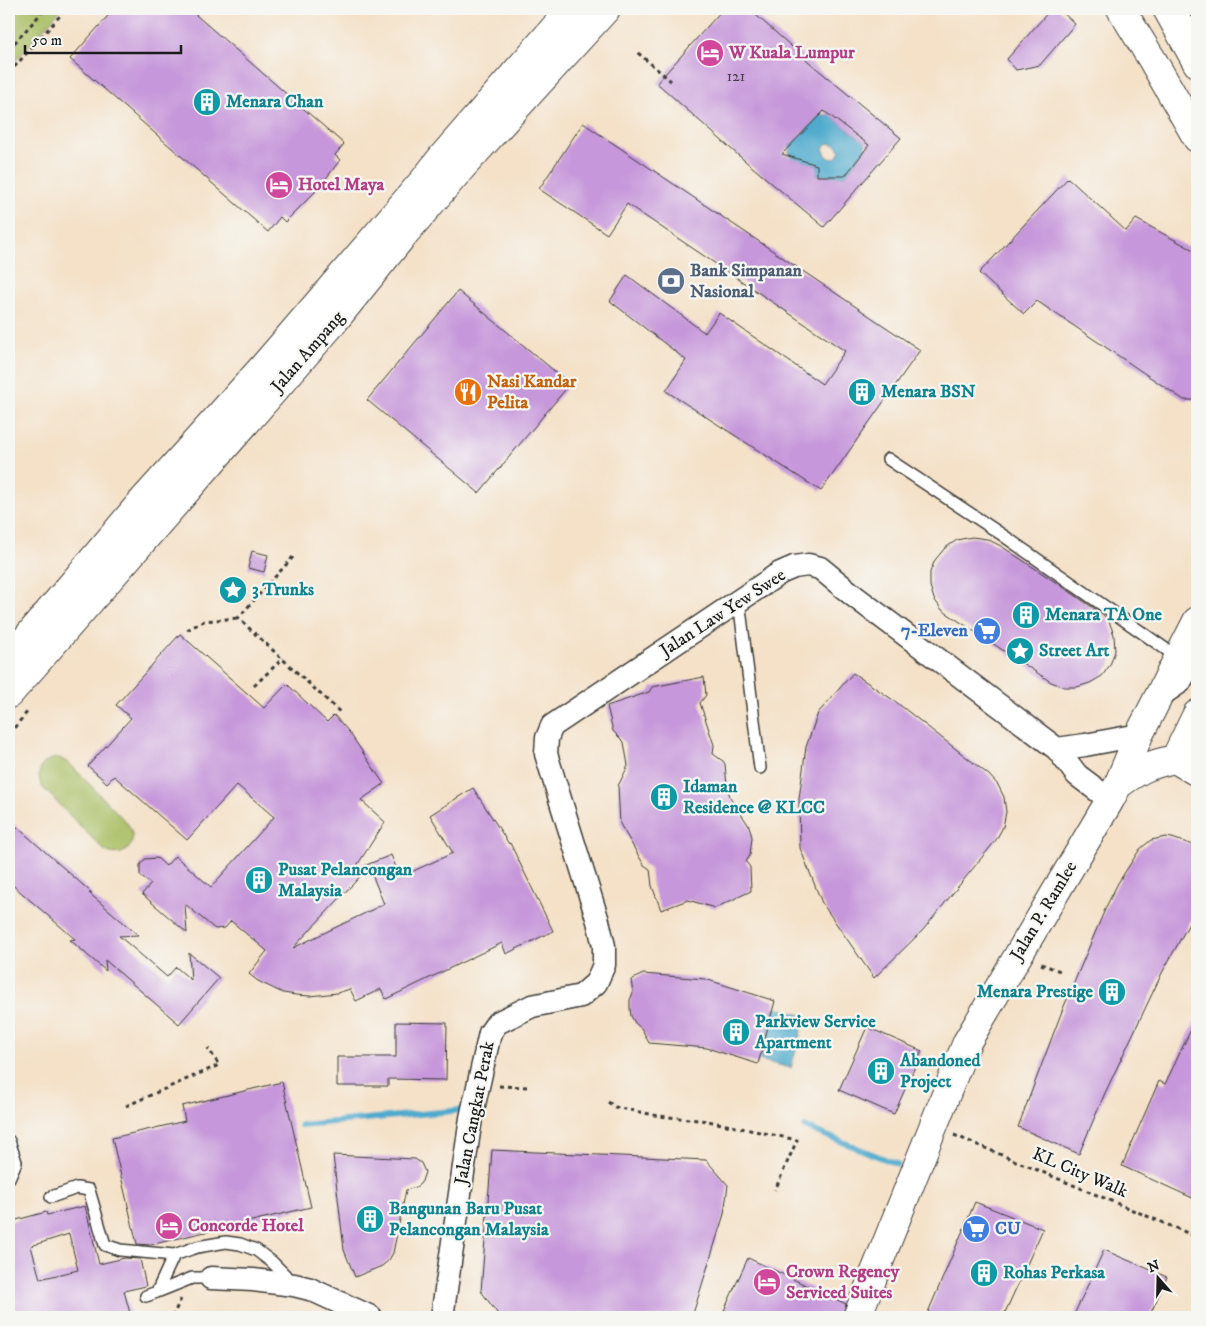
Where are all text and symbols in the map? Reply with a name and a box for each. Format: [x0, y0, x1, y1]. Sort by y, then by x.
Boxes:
scale bar [25, 22, 181, 54]
text: 50 m [32, 31, 62, 50]
hotel icon: W Kuala Lumpur [695, 38, 725, 68]
place label: W Kuala Lumpur [728, 42, 855, 64]
house number: 121 [727, 67, 745, 86]
building icon: Menara Chan [192, 87, 222, 117]
place label: Menara Chan [226, 91, 324, 113]
hotel icon: Hotel Maya [264, 170, 294, 200]
place label: Hotel Maya [298, 174, 385, 196]
place label: Bank Simpanan Nasional [690, 260, 803, 303]
bank icon: Bank Simpanan Nasional [656, 266, 686, 296]
street label: Jalan Ampang [265, 307, 349, 399]
place label: Nasi Kandar Pelita [487, 371, 577, 414]
restaurant icon: Nasi Kandar Pelita [453, 377, 483, 407]
building icon: Menara BSN [847, 377, 877, 407]
place label: Menara BSN [881, 381, 976, 403]
street label: Jalan Law Yew Swee [654, 564, 790, 663]
place icon: 3 Trunks [218, 575, 248, 605]
place label: 3 Trunks [252, 579, 314, 601]
building icon: Menara TA One [1011, 600, 1041, 630]
place label: Menara TA One [1045, 604, 1162, 626]
supermarket icon: 7-Eleven [972, 616, 1002, 646]
place label: 7-Eleven [901, 620, 969, 642]
place icon: Street Art [1005, 636, 1035, 666]
place label: Street Art [1039, 640, 1110, 662]
place label: Idaman Residence @ KLCC [683, 776, 825, 819]
building icon: Idaman Residence @ KLCC [649, 782, 679, 812]
street label: Jalan P. Ramlee [1005, 857, 1082, 966]
place label: Pusat Pelancongan Malaysia [278, 859, 413, 902]
building icon: Pusat Pelancongan Malaysia [244, 865, 274, 895]
building icon: Menara Prestige [1097, 977, 1127, 1007]
place label: Menara Prestige [977, 981, 1094, 1003]
place label: Parkview Service Apartment [754, 1011, 876, 1054]
building icon: Parkview Service Apartment [721, 1017, 751, 1047]
street label: Jalan Cangkat Perak [450, 1039, 500, 1189]
place label: Abandoned Project [899, 1050, 981, 1093]
building icon: Abandoned Project [866, 1056, 896, 1086]
street label: KL City Walk [1029, 1143, 1131, 1203]
place label: Bangunan Baru Pusat Pelancongan Malaysia [389, 1198, 549, 1241]
building icon: Bangunan Baru Pusat Pelancongan Malaysia [355, 1204, 385, 1234]
hotel icon: Concorde Hotel [154, 1211, 184, 1241]
supermarket icon: CU [961, 1214, 991, 1244]
place label: Concorde Hotel [188, 1215, 304, 1237]
place label: CU [995, 1218, 1021, 1240]
north arrow [1134, 1254, 1184, 1304]
text: N [1145, 1256, 1163, 1277]
building icon: Rohas Perkasa [969, 1258, 999, 1288]
place label: Crown Regency Serviced Suites [786, 1261, 900, 1304]
place label: Rohas Perkasa [1003, 1262, 1105, 1284]
hotel icon: Crown Regency Serviced Suites [752, 1267, 782, 1297]

